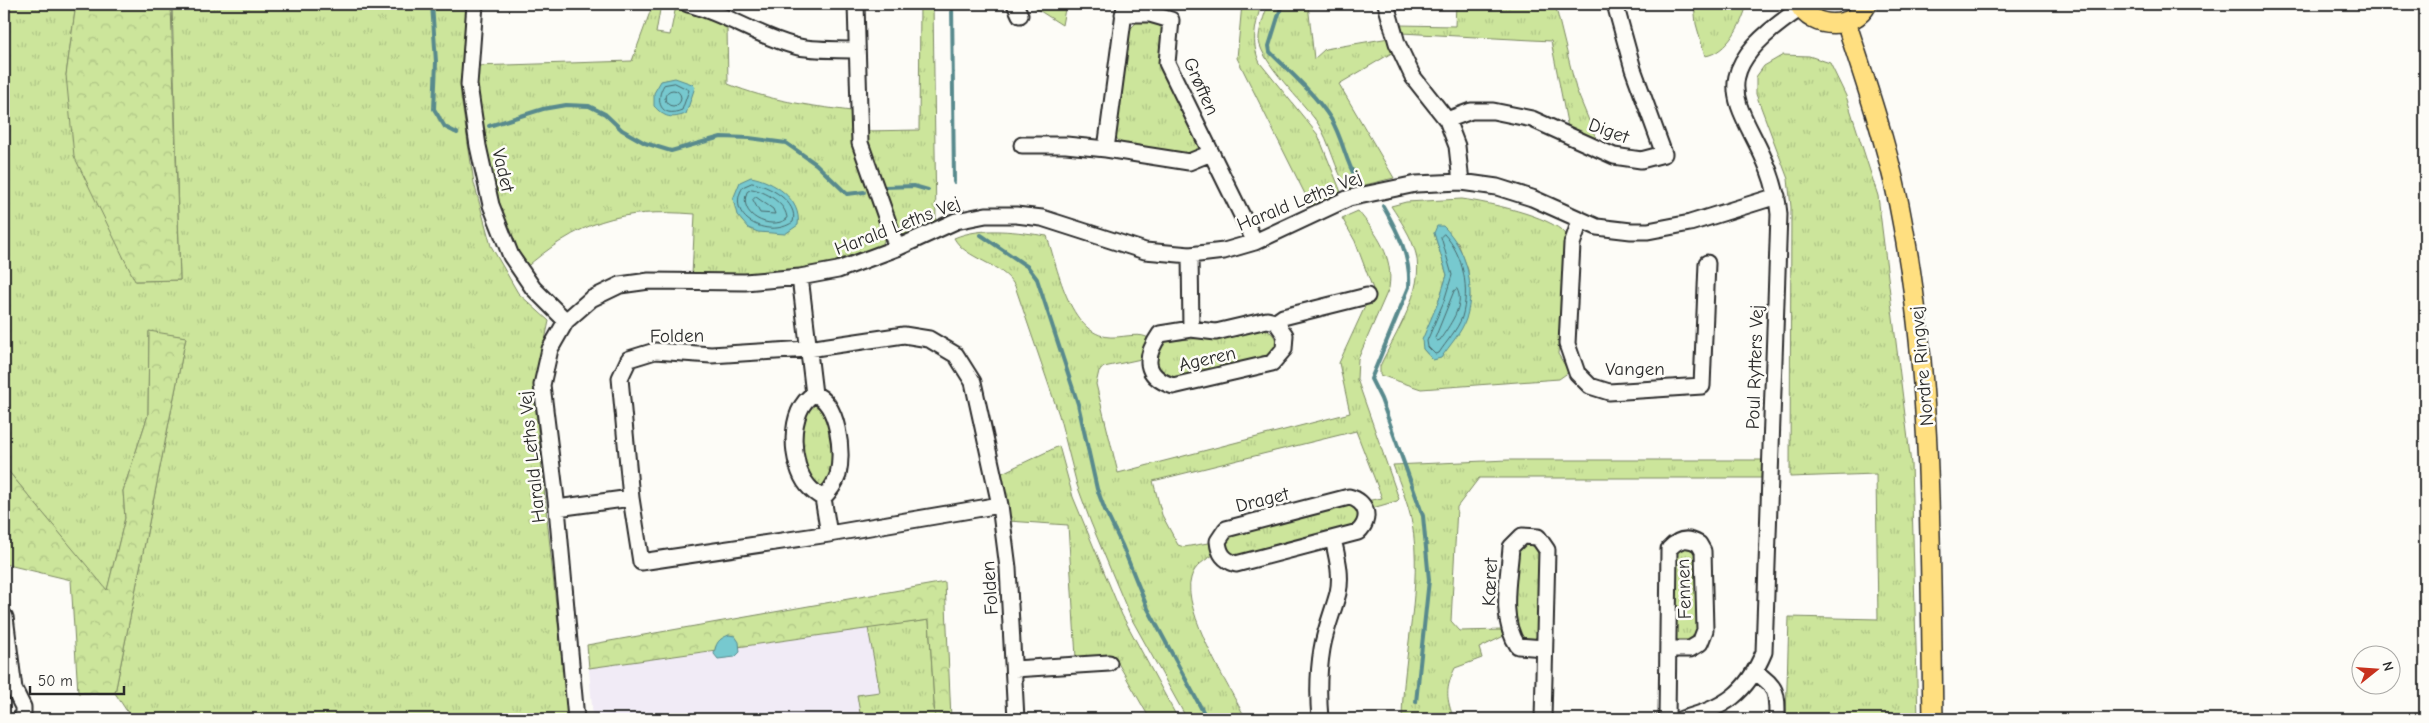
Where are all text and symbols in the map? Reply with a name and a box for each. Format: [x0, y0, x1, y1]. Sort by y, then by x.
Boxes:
street label: Grøften [1179, 54, 1223, 119]
street label: Diget [1585, 114, 1632, 149]
street label: Vadet [487, 146, 519, 195]
street label: Harald Leths Vej [1234, 166, 1365, 236]
street label: Harald Leths Vej [831, 192, 963, 260]
street label: Poul Rytters Vej [1742, 304, 1768, 430]
street label: Nordre Ringvej [1906, 305, 1938, 427]
street label: Folden [650, 325, 704, 347]
street label: Ageren [1177, 342, 1238, 376]
street label: Vangen [1605, 358, 1665, 380]
street label: Harald Leths Vej [514, 390, 550, 524]
street label: Draget [1233, 483, 1292, 517]
street label: Kæret [1478, 557, 1502, 607]
street label: Fennen [1672, 558, 1696, 620]
street label: Folden [977, 560, 1003, 616]
north arrow [2352, 646, 2402, 696]
text: N [2378, 659, 2397, 673]
scale bar [30, 663, 124, 695]
text: 50 m [38, 672, 73, 690]

